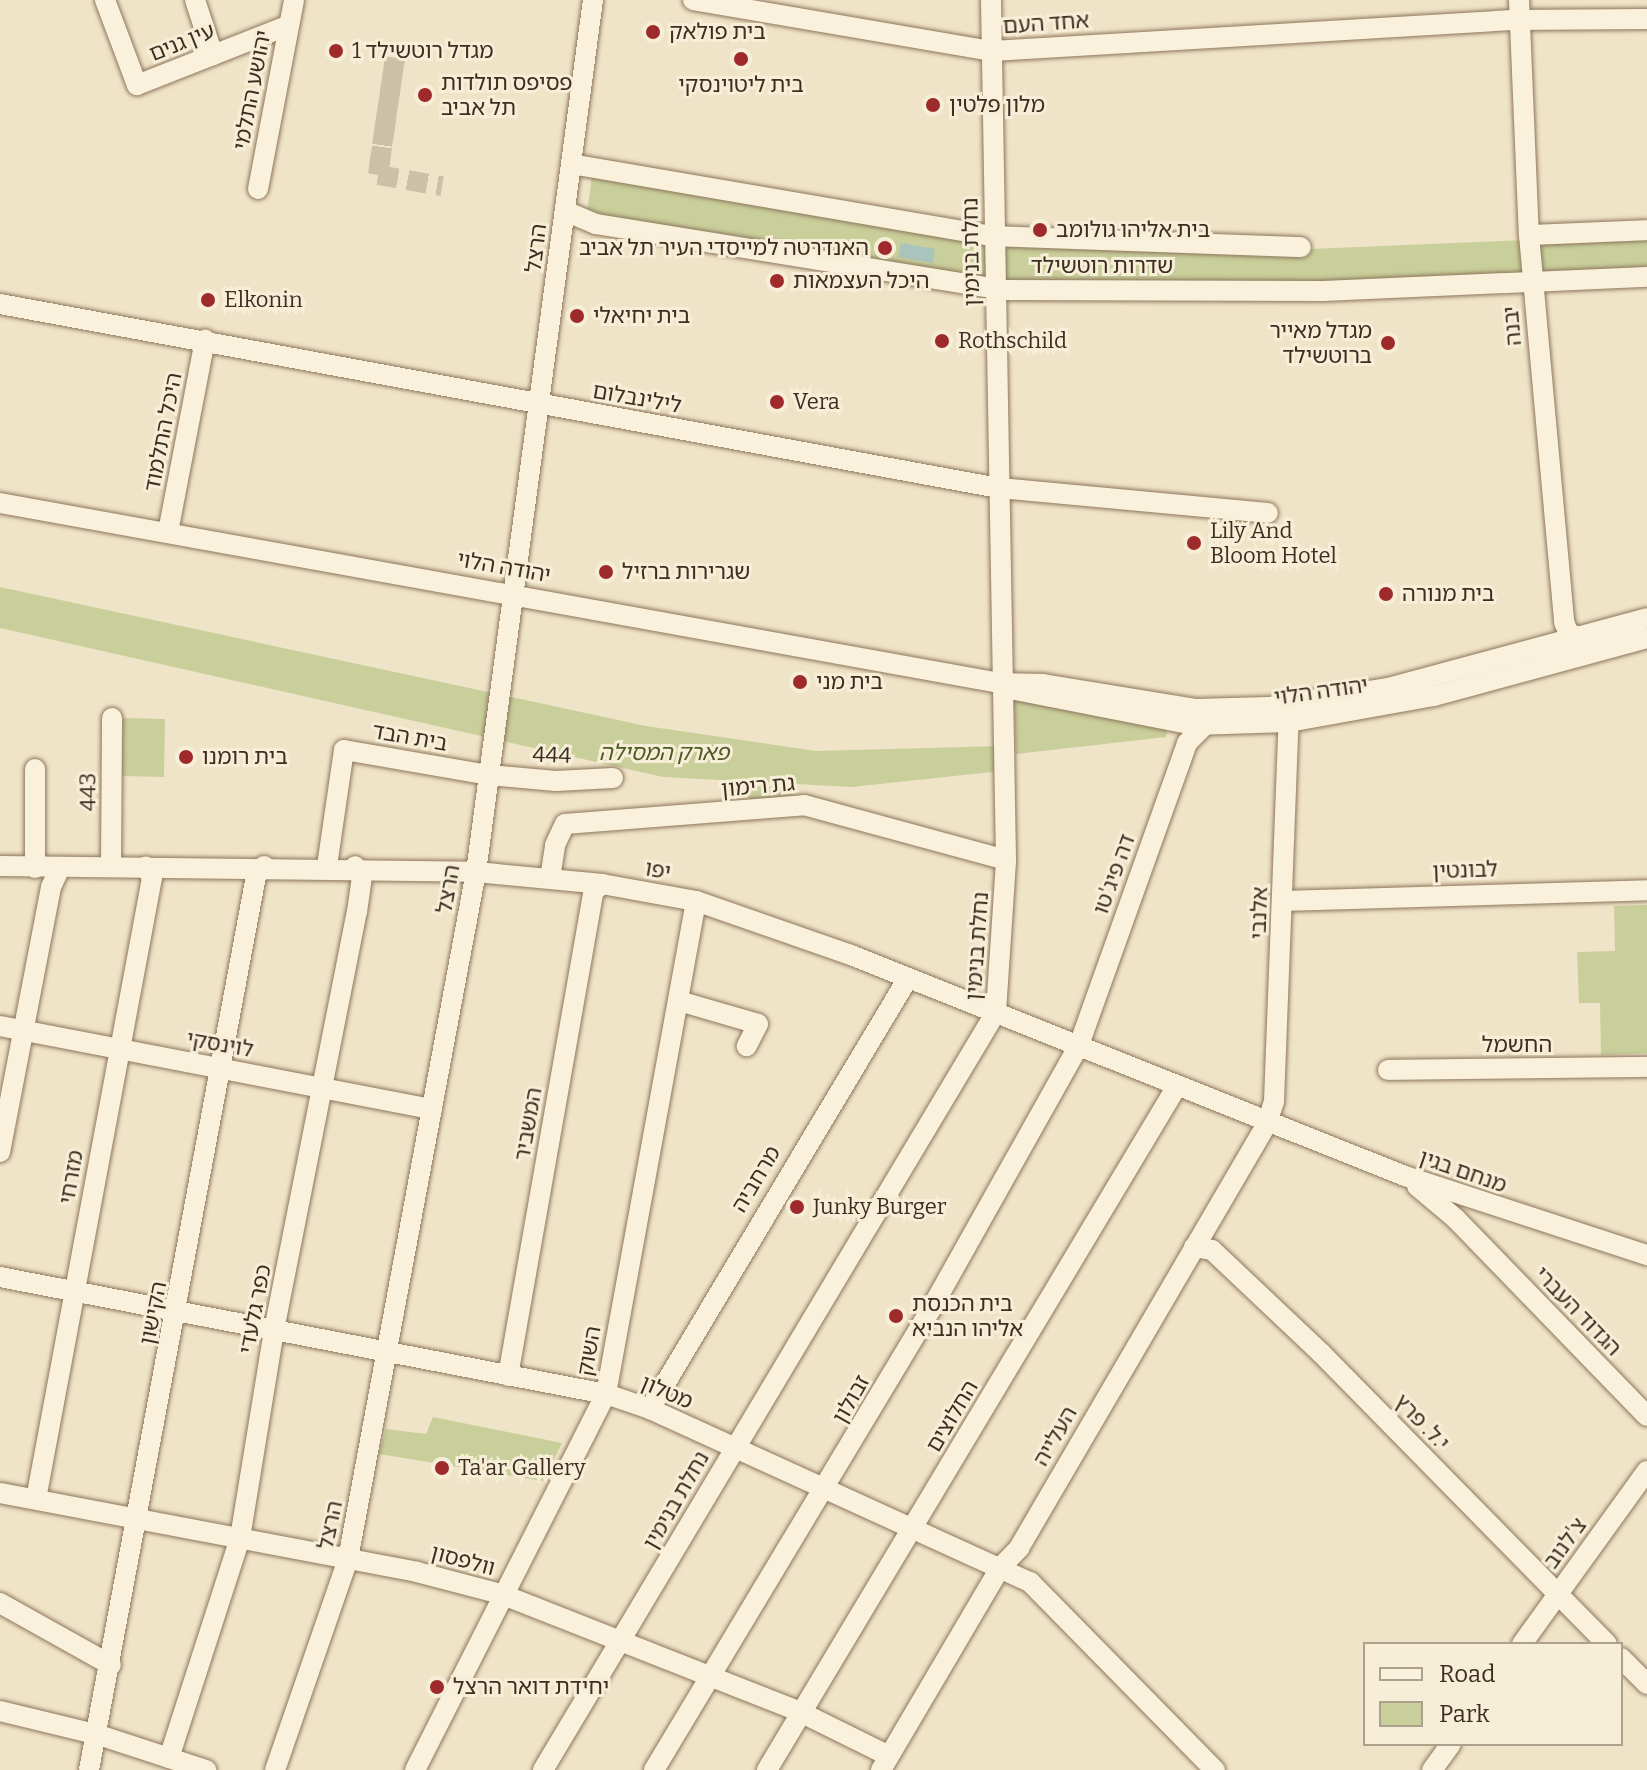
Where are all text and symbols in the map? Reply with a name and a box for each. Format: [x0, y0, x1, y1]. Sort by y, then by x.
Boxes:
street label: אחד העם [1002, 7, 1090, 39]
street label: עין גנים [145, 17, 219, 67]
place label: בית פולאק [669, 19, 766, 45]
marker: בית פולאק [644, 23, 662, 41]
street label: יהושע התלמי [227, 28, 277, 152]
place label: מגדל רוטשילד 1 [352, 38, 494, 64]
marker: מגדל רוטשילד 1 [327, 42, 345, 60]
marker: בית ליטוינסקי [732, 50, 750, 68]
place label: פסיפס תולדות תל אביב [441, 69, 573, 120]
place label: בית ליטוינסקי [678, 72, 804, 98]
marker: פסיפס תולדות תל אביב [416, 86, 434, 104]
place label: מלון פלטין [949, 92, 1045, 118]
marker: מלון פלטין [924, 96, 942, 114]
street label: נחלת בנימין [957, 197, 985, 307]
place label: בית אליהו גולומב [1056, 217, 1210, 243]
marker: בית אליהו גולומב [1031, 221, 1049, 239]
street label: הרצל [520, 222, 552, 274]
place label: האנדרטה למייסדי העיר תל אביב [579, 235, 869, 261]
marker: האנדרטה למייסדי העיר תל אביב [876, 239, 894, 257]
street label: שדרות רוטשילד [1031, 253, 1173, 279]
place label: היכל העצמאות [793, 268, 930, 294]
marker: היכל העצמאות [768, 272, 786, 290]
place label: Elkonin [224, 287, 303, 313]
marker: Elkonin [199, 291, 217, 309]
place label: בית יחיאלי [593, 303, 690, 329]
street label: יבנה [1497, 305, 1527, 347]
marker: בית יחיאלי [568, 307, 586, 325]
place label: מגדל מאייר ברוטשילד [1269, 317, 1372, 368]
place label: Rothschild [958, 328, 1067, 354]
marker: Rothschild [933, 332, 951, 350]
marker: מגדל מאייר ברוטשילד [1379, 334, 1397, 352]
street label: היכל התלמוד [139, 370, 187, 494]
street label: לילינבלום [590, 377, 684, 419]
place label: Vera [793, 389, 840, 415]
marker: Vera [768, 393, 786, 411]
place label: Lily And Bloom Hotel [1210, 517, 1337, 568]
marker: Lily And Bloom Hotel [1185, 534, 1203, 552]
street label: יהודה הלוי [455, 546, 553, 588]
place label: שגרירות ברזיל [622, 559, 750, 585]
marker: שגרירות ברזיל [597, 563, 615, 581]
place label: בית מנורה [1402, 581, 1495, 607]
marker: בית מנורה [1377, 585, 1395, 603]
place label: בית מני [816, 669, 883, 695]
street label: יהודה הלוי [1272, 671, 1370, 711]
marker: בית מני [791, 673, 809, 691]
street label: בית הבד [370, 717, 450, 757]
park label: פארק המסילה [599, 740, 729, 766]
street label: 444 [532, 741, 572, 769]
place label: בית רומנו [202, 744, 288, 770]
marker: בית רומנו [177, 748, 195, 766]
street label: גת רימון [720, 770, 796, 802]
street label: 443 [75, 773, 101, 811]
street label: דה פיג'טו [1087, 830, 1141, 918]
street label: יפו [643, 855, 673, 885]
street label: לבונטין [1432, 856, 1498, 884]
street label: הרצל [431, 863, 465, 915]
street label: אלנבי [1245, 886, 1273, 940]
street label: נחלת בנימין [960, 891, 994, 1001]
street label: לוינסקי [185, 1025, 255, 1063]
street label: החשמל [1482, 1032, 1552, 1058]
street label: המשביר [509, 1085, 547, 1163]
street label: מרחביה [726, 1141, 786, 1217]
street label: מנחם בגין [1416, 1144, 1510, 1198]
street label: מזרחי [53, 1148, 89, 1206]
place label: Junky Burger [813, 1194, 946, 1220]
marker: Junky Burger [788, 1198, 806, 1216]
street label: הגדוד העברי [1529, 1261, 1627, 1361]
street label: כפר גלעדי [233, 1262, 277, 1356]
street label: הקישון [134, 1279, 172, 1347]
place label: בית הכנסת אליהו הנביא [912, 1290, 1023, 1342]
marker: בית הכנסת אליהו הנביא [887, 1307, 905, 1325]
street label: השוק [572, 1324, 606, 1378]
street label: מטלון [637, 1369, 697, 1415]
street label: זבולון [827, 1370, 875, 1428]
street label: החלוצים [920, 1375, 984, 1457]
street label: י.ל. פרץ [1389, 1388, 1455, 1456]
street label: העלייה [1027, 1401, 1083, 1471]
street label: נחלת בנימין [637, 1446, 715, 1554]
place label: Ta'ar Gallery [458, 1455, 586, 1481]
marker: Ta'ar Gallery [433, 1459, 451, 1477]
street label: הרצל [312, 1498, 348, 1552]
street label: צ'לנוב [1538, 1513, 1592, 1573]
street label: וולפסון [428, 1539, 498, 1581]
legend [1363, 1642, 1623, 1746]
text: Road [1439, 1660, 1495, 1688]
place label: יחידת דואר הרצל [453, 1674, 609, 1700]
marker: יחידת דואר הרצל [428, 1678, 446, 1696]
text: Park [1439, 1700, 1490, 1728]

